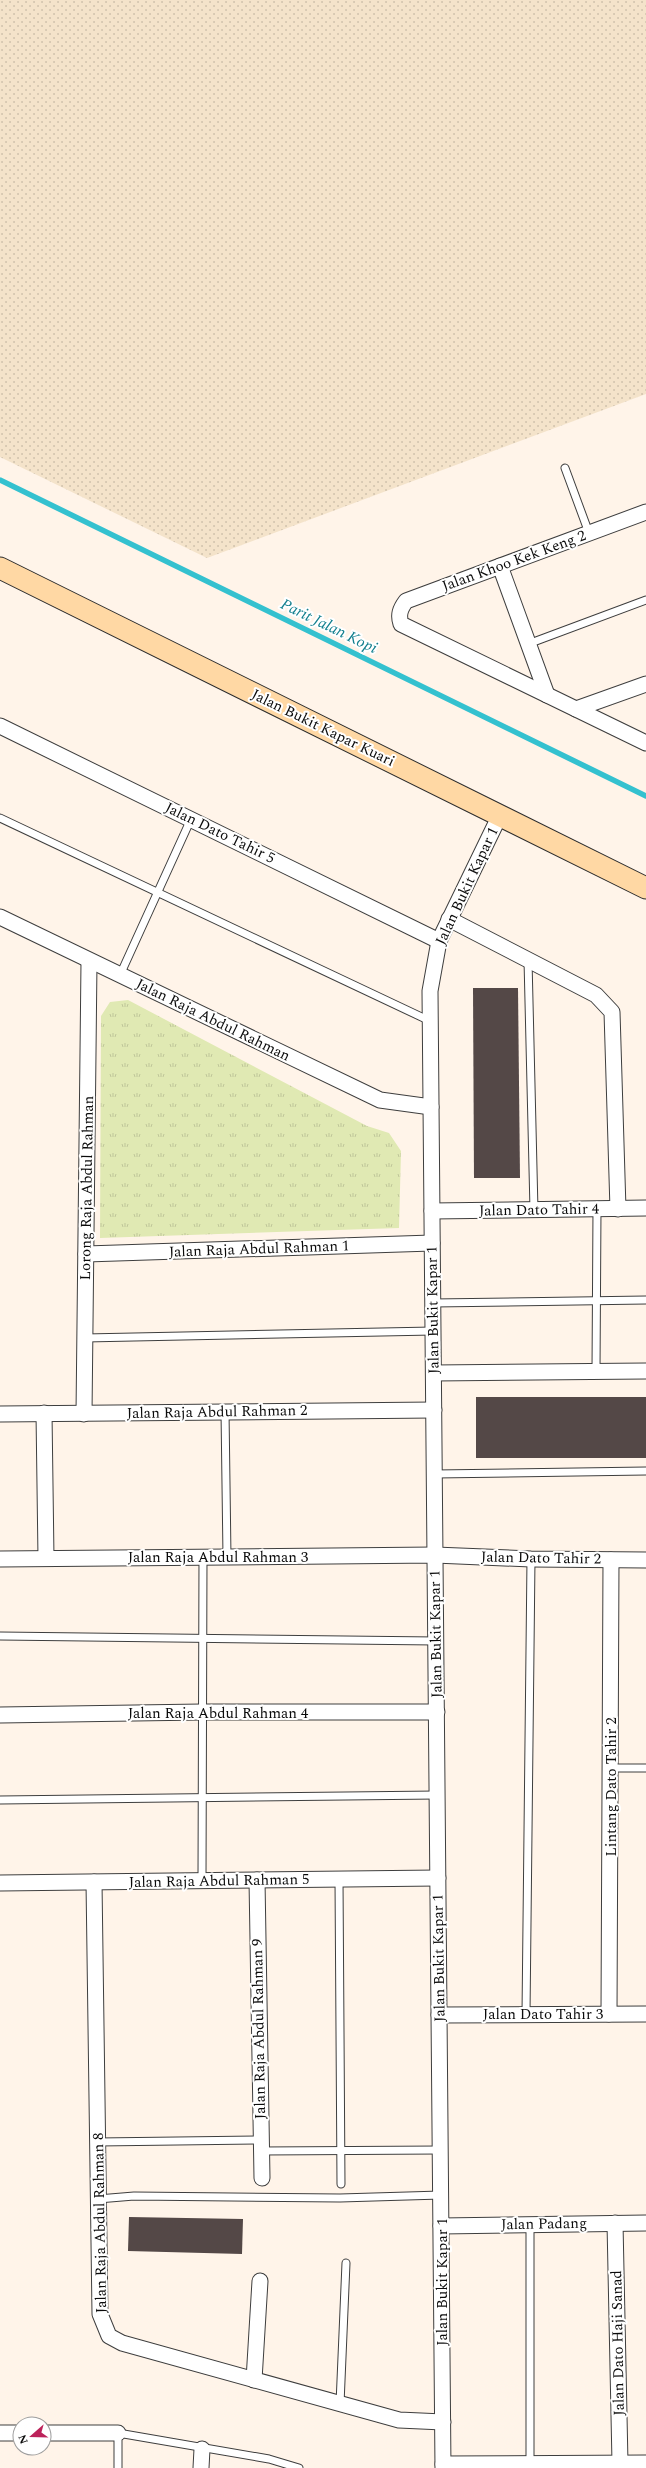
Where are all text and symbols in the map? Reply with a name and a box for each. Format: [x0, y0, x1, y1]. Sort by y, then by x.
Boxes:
street label: Jalan Khoo Kek Keng 2 [439, 524, 589, 598]
water label: Parit Jalan Kopi [276, 592, 382, 660]
street label: Jalan Bukit Kapar Kuari [247, 683, 399, 773]
street label: Jalan Dato Tahir 5 [161, 796, 279, 870]
street label: Jalan Bukit Kapar 1 [430, 823, 504, 949]
street label: Jalan Raja Abdul Rahman [132, 973, 294, 1068]
street label: Lorong Raja Abdul Rahman [74, 1095, 100, 1281]
street label: Jalan Dato Tahir 4 [479, 1197, 600, 1223]
street label: Jalan Raja Abdul Rahman 1 [168, 1234, 350, 1264]
street label: Jalan Bukit Kapar 1 [420, 1246, 446, 1374]
street label: Jalan Raja Abdul Rahman 2 [126, 1399, 308, 1425]
street label: Jalan Dato Tahir 2 [481, 1545, 601, 1571]
street label: Jalan Raja Abdul Rahman 3 [128, 1546, 309, 1569]
street label: Jalan Bukit Kapar 1 [423, 1570, 449, 1698]
street label: Jalan Raja Abdul Rahman 4 [128, 1702, 309, 1725]
street label: Lintang Dato Tahir 2 [600, 1717, 623, 1857]
street label: Jalan Raja Abdul Rahman 5 [128, 1868, 310, 1894]
street label: Jalan Bukit Kapar 1 [426, 1894, 452, 2022]
street label: Jalan Raja Abdul Rahman 9 [246, 1938, 272, 2120]
street label: Jalan Dato Tahir 3 [483, 2003, 604, 2026]
street label: Jalan Raja Abdul Rahman 8 [87, 2132, 113, 2314]
street label: Jalan Padang [501, 2212, 587, 2236]
street label: Jalan Bukit Kapar 1 [431, 2218, 454, 2346]
street label: Jalan Dato Haji Sanad [605, 2270, 631, 2416]
north arrow [12, 2416, 52, 2456]
text: N [14, 2432, 33, 2446]

